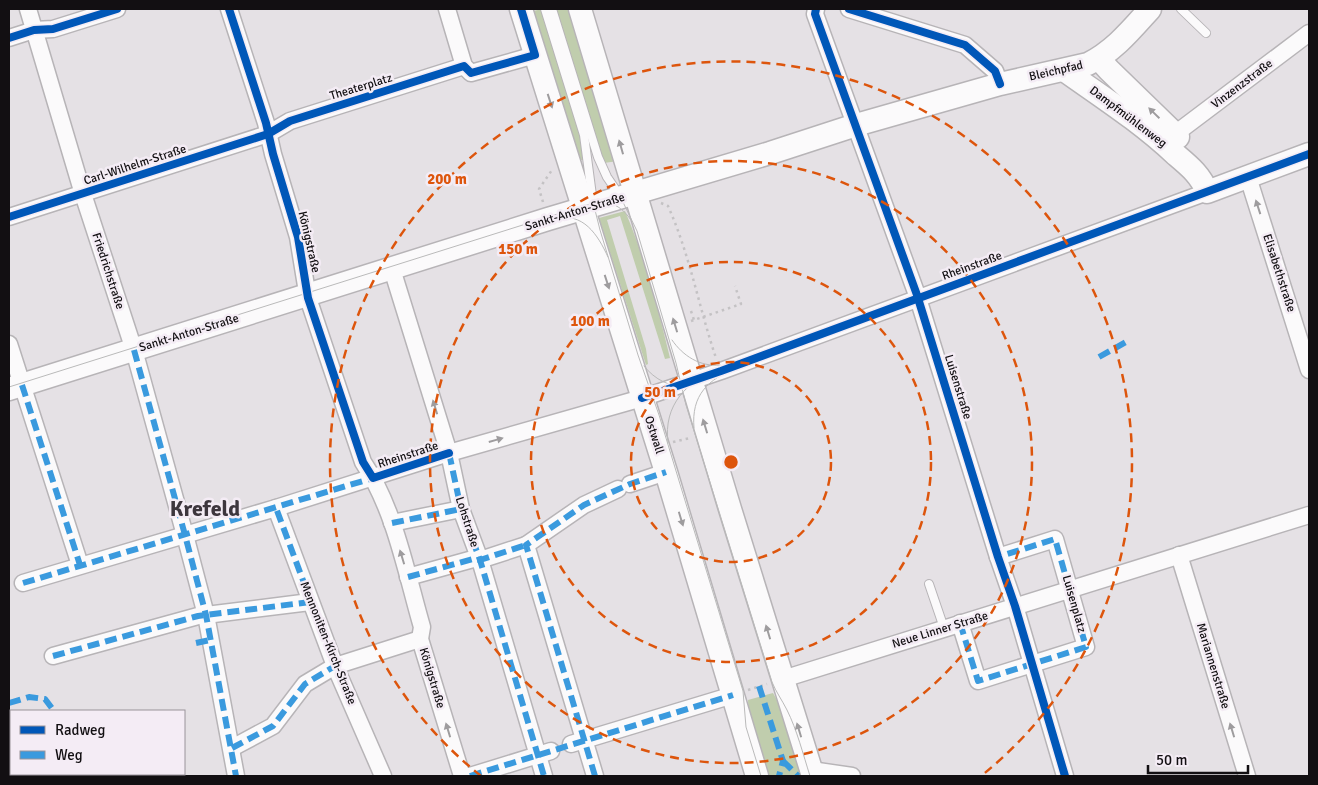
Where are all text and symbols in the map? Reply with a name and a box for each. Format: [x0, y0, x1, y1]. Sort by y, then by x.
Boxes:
street label: Vinzenzstraße [1208, 56, 1276, 112]
street label: Bleichpfad [1028, 58, 1084, 84]
street label: Theaterplatz [328, 70, 394, 104]
street label: Dampfmühlenweg [1086, 83, 1170, 151]
one-way arrow [547, 94, 554, 109]
one-way arrow [1148, 107, 1160, 119]
one-way arrow [616, 139, 624, 154]
street label: Carl-Wilhelm-Straße [82, 141, 188, 189]
text: 200 m [427, 170, 467, 188]
street label: Sankt-Anton-Straße [523, 190, 627, 234]
one-way arrow [1253, 199, 1261, 214]
street label: Königstraße [295, 210, 323, 274]
street label: Friedrichstraße [89, 231, 127, 311]
street label: Elisabethstraße [1259, 232, 1299, 314]
text: 150 m [498, 240, 538, 258]
street label: Rheinstraße [940, 248, 1004, 284]
one-way arrow [603, 275, 611, 290]
street label: Sankt-Anton-Straße [137, 311, 241, 355]
text: 100 m [570, 312, 610, 330]
one-way arrow [670, 317, 678, 332]
street label: Luisenstraße [941, 353, 975, 421]
text: 50 m [644, 383, 676, 401]
one-way arrow [431, 400, 439, 415]
street label: Ostwall [641, 414, 667, 456]
one-way arrow [701, 418, 709, 433]
one-way arrow [489, 436, 504, 444]
street label: Rheinstraße [376, 438, 440, 472]
centre of rings [722, 453, 740, 471]
district label: Krefeld [170, 495, 240, 522]
street label: Lohstraße [452, 495, 482, 549]
one-way arrow [677, 511, 685, 526]
one-way arrow [397, 549, 405, 564]
street label: Luisenplatz [1059, 574, 1089, 634]
street label: Mennoniten-Kirch-Straße [296, 579, 360, 707]
street label: Neue Linner Straße [890, 608, 990, 652]
street label: Mariannenstraße [1193, 621, 1233, 711]
one-way arrow [764, 625, 771, 640]
street label: Königstraße [416, 646, 448, 710]
legend [10, 710, 185, 775]
text: Radweg [55, 721, 106, 739]
one-way arrow [443, 722, 451, 737]
one-way arrow [794, 722, 802, 737]
one-way arrow [1228, 722, 1236, 737]
scale bar [1148, 742, 1248, 774]
text: Weg [55, 746, 83, 764]
text: 50 m [1156, 751, 1187, 769]

